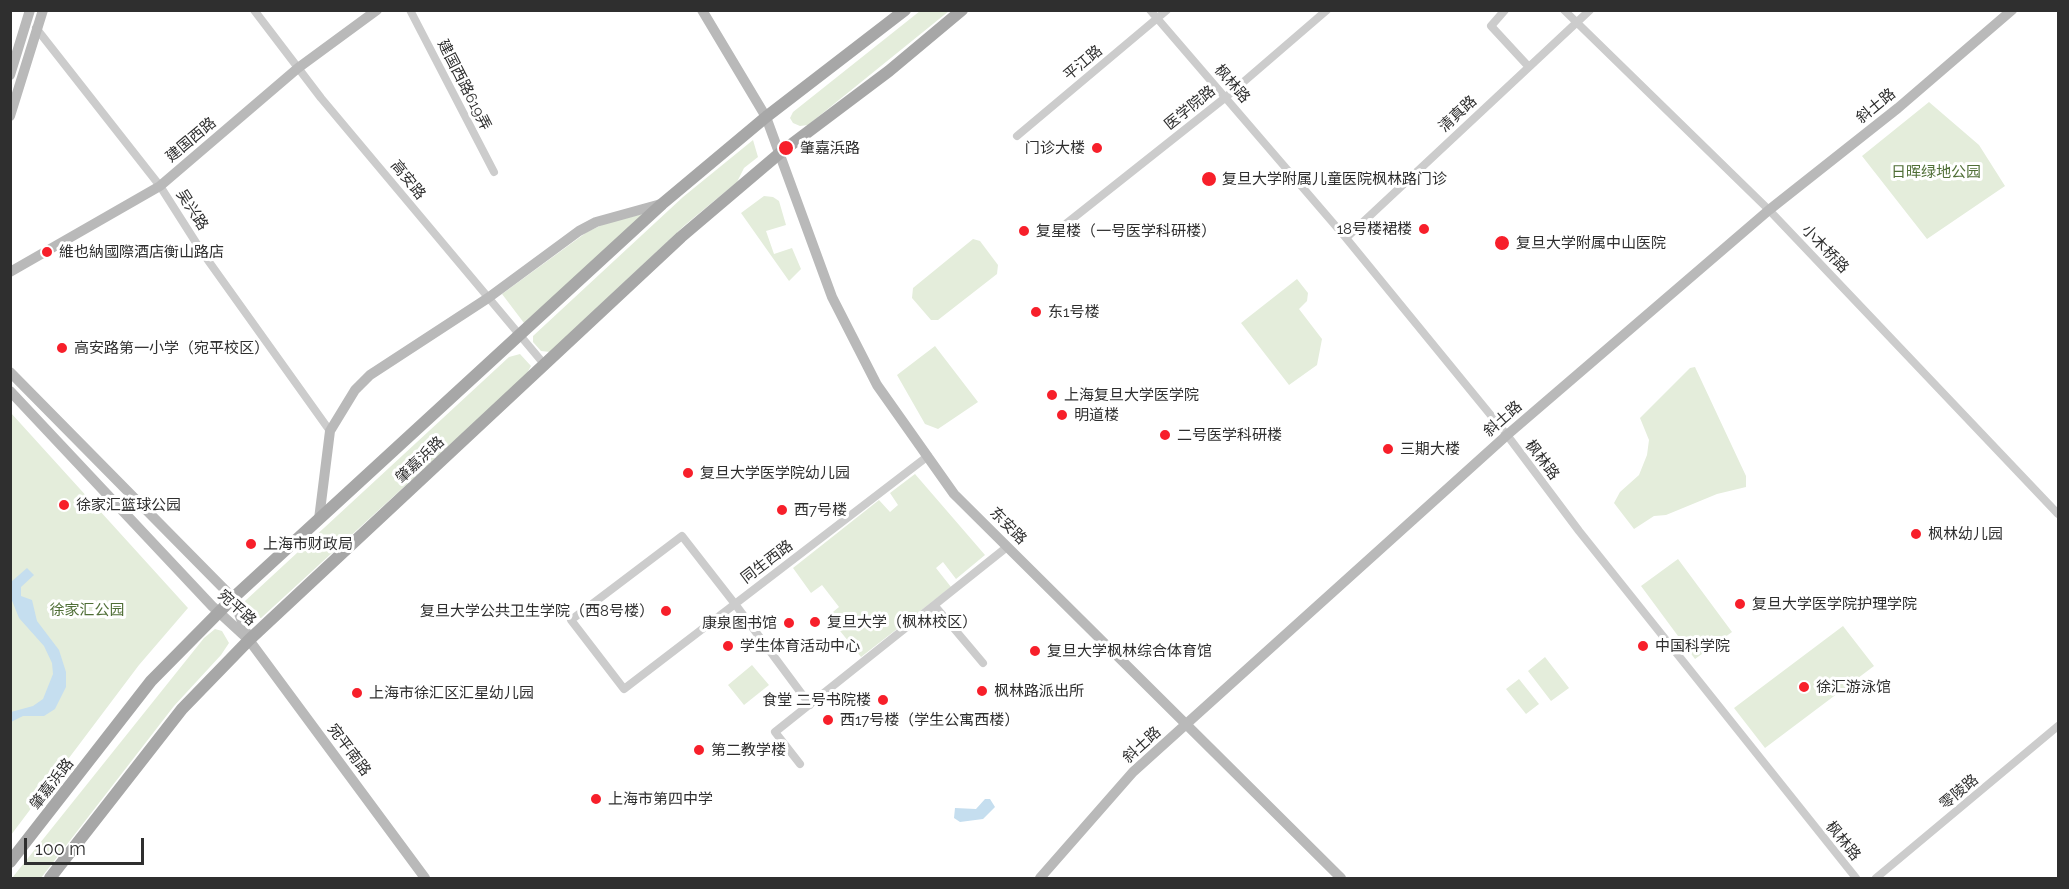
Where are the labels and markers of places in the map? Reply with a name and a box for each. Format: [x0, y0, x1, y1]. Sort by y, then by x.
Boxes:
marker: 肇嘉浜路 [777, 139, 795, 157]
place label: 肇嘉浜路 [800, 139, 860, 157]
place label: 门诊大楼 [1025, 139, 1085, 157]
marker: 门诊大楼 [1090, 141, 1104, 155]
marker: 复旦大学附属儿童医院枫林路门诊 [1200, 170, 1218, 188]
place label: 复旦大学附属儿童医院枫林路门诊 [1222, 170, 1447, 188]
place label: 18号楼裙楼 [1337, 220, 1412, 238]
place label: 复星楼（一号医学科研楼） [1036, 222, 1216, 240]
marker: 18号楼裙楼 [1417, 222, 1431, 236]
marker: 复星楼（一号医学科研楼） [1017, 224, 1031, 238]
marker: 复旦大学附属中山医院 [1493, 234, 1511, 252]
place label: 复旦大学附属中山医院 [1516, 234, 1666, 252]
place label: 維也納國際酒店衡山路店 [59, 243, 224, 261]
marker: 維也納國際酒店衡山路店 [40, 245, 54, 259]
place label: 东1号楼 [1048, 303, 1099, 321]
marker: 东1号楼 [1029, 305, 1043, 319]
place label: 高安路第一小学（宛平校区） [74, 339, 269, 357]
marker: 高安路第一小学（宛平校区） [55, 341, 69, 355]
place label: 上海复旦大学医学院 [1064, 386, 1199, 404]
marker: 上海复旦大学医学院 [1045, 388, 1059, 402]
place label: 明道楼 [1074, 406, 1119, 424]
marker: 明道楼 [1055, 408, 1069, 422]
place label: 二号医学科研楼 [1177, 426, 1282, 444]
marker: 二号医学科研楼 [1158, 428, 1172, 442]
place label: 三期大楼 [1400, 440, 1460, 458]
marker: 三期大楼 [1381, 442, 1395, 456]
place label: 复旦大学医学院幼儿园 [700, 464, 850, 482]
marker: 复旦大学医学院幼儿园 [681, 466, 695, 480]
place label: 徐家汇篮球公园 [76, 496, 181, 514]
marker: 徐家汇篮球公园 [57, 498, 71, 512]
place label: 西7号楼 [794, 501, 847, 519]
marker: 西7号楼 [775, 503, 789, 517]
place label: 枫林幼儿园 [1928, 525, 2003, 543]
marker: 枫林幼儿园 [1909, 527, 1923, 541]
place label: 上海市财政局 [263, 535, 353, 553]
marker: 上海市财政局 [244, 537, 258, 551]
place label: 复旦大学医学院护理学院 [1752, 595, 1917, 613]
marker: 复旦大学医学院护理学院 [1733, 597, 1747, 611]
place label: 复旦大学公共卫生学院（西8号楼） [420, 602, 654, 620]
marker: 复旦大学公共卫生学院（西8号楼） [659, 604, 673, 618]
place label: 复旦大学（枫林校区） [827, 613, 977, 631]
place label: 康泉图书馆 [702, 614, 777, 632]
marker: 复旦大学（枫林校区） [808, 615, 822, 629]
marker: 康泉图书馆 [782, 616, 796, 630]
place label: 学生体育活动中心 [740, 637, 860, 655]
place label: 中国科学院 [1655, 637, 1730, 655]
marker: 学生体育活动中心 [721, 639, 735, 653]
marker: 中国科学院 [1636, 639, 1650, 653]
place label: 复旦大学枫林综合体育馆 [1047, 642, 1212, 660]
marker: 复旦大学枫林综合体育馆 [1028, 644, 1042, 658]
place label: 徐汇游泳馆 [1816, 678, 1891, 696]
marker: 徐汇游泳馆 [1797, 680, 1811, 694]
place label: 枫林路派出所 [994, 682, 1084, 700]
place label: 上海市徐汇区汇星幼儿园 [369, 684, 534, 702]
marker: 枫林路派出所 [975, 684, 989, 698]
marker: 上海市徐汇区汇星幼儿园 [350, 686, 364, 700]
place label: 食堂 二号书院楼 [762, 691, 871, 709]
marker: 食堂 二号书院楼 [876, 693, 890, 707]
place label: 西17号楼（学生公寓西楼） [840, 711, 1019, 729]
marker: 西17号楼（学生公寓西楼） [821, 713, 835, 727]
place label: 第二教学楼 [711, 741, 786, 759]
marker: 第二教学楼 [692, 743, 706, 757]
place label: 上海市第四中学 [608, 790, 713, 808]
marker: 上海市第四中学 [589, 792, 603, 806]

